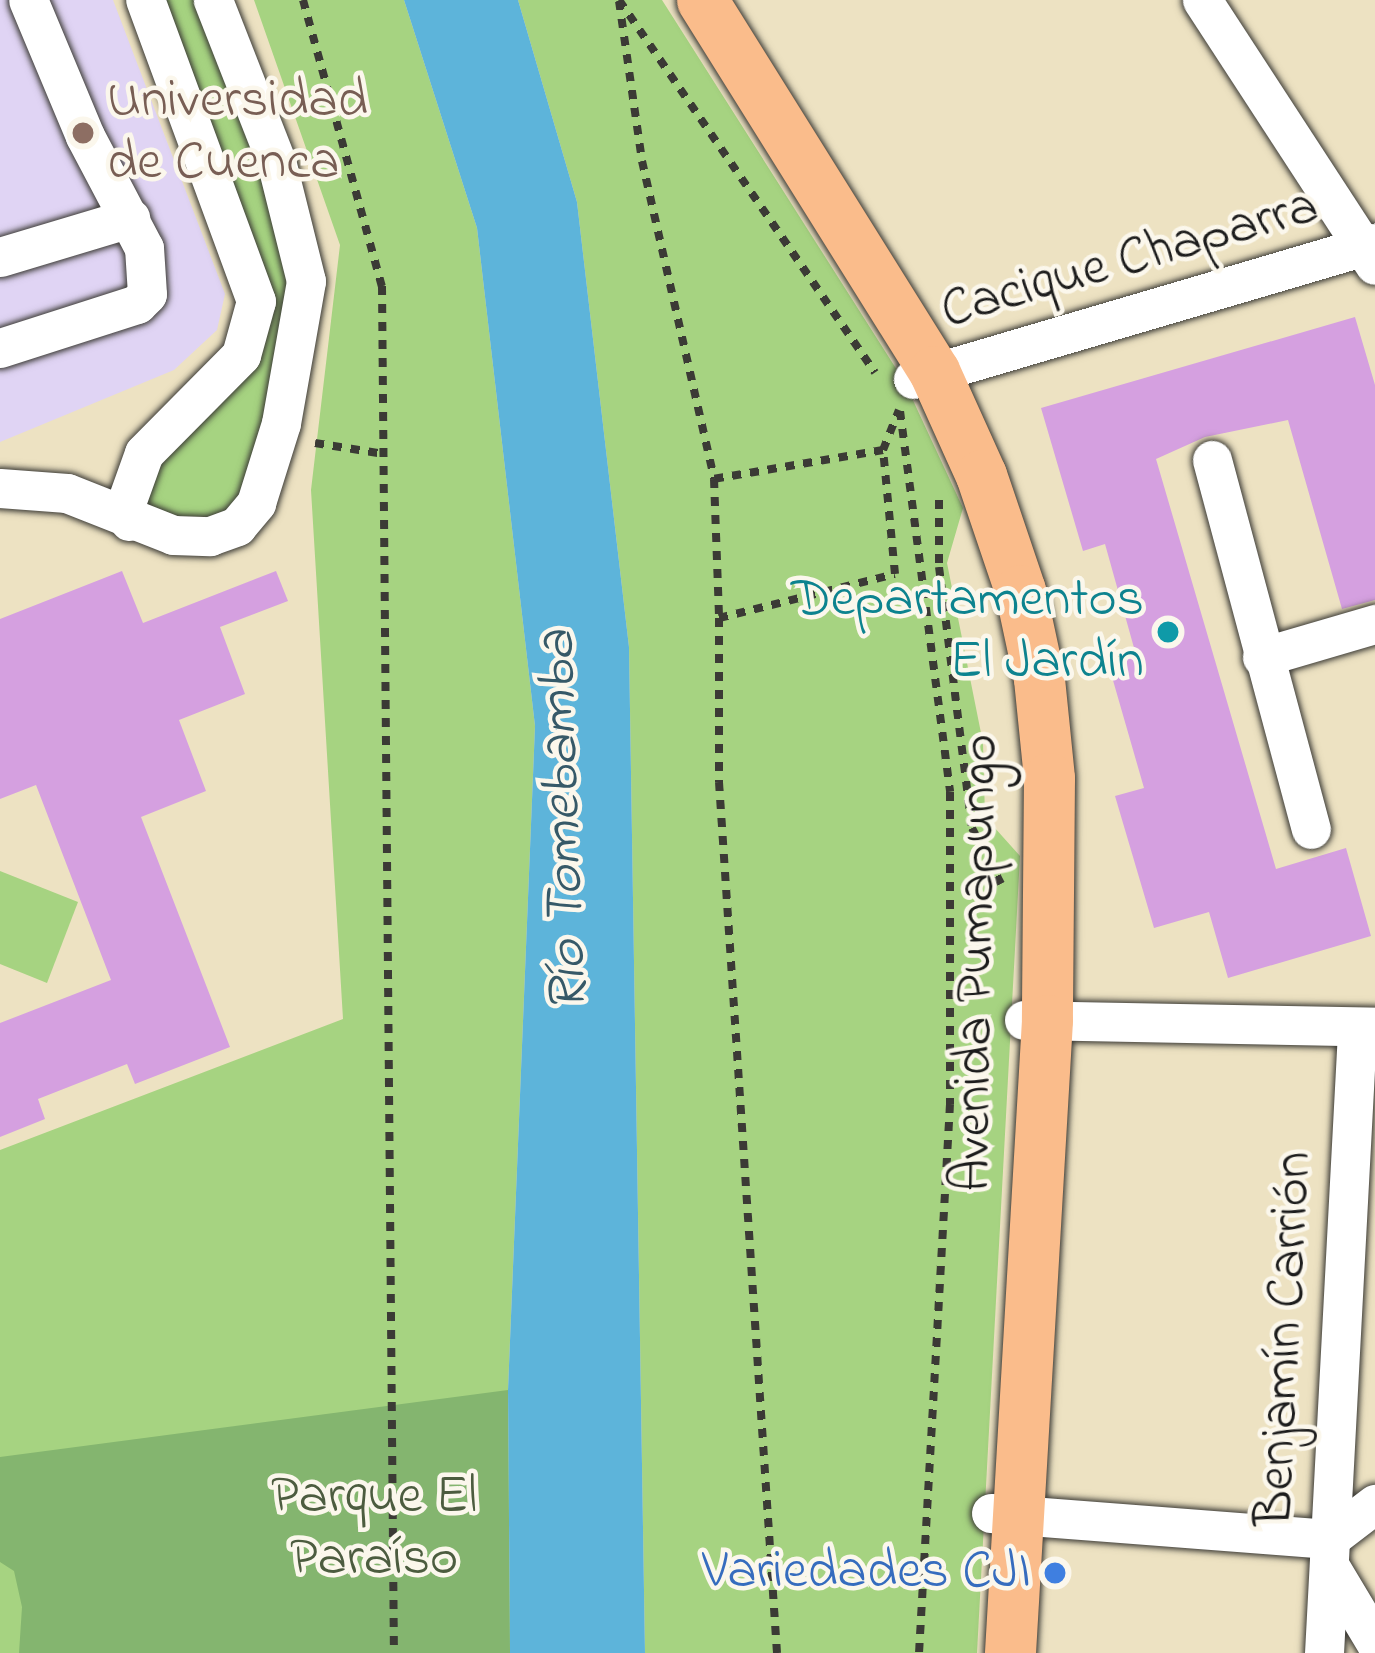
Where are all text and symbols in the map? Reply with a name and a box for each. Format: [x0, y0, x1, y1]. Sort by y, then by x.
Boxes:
place label: Universidad de Cuenca [107, 70, 368, 196]
marker: Universidad de Cuenca [70, 120, 96, 146]
street label: Cacique Chaparra [934, 175, 1326, 345]
place label: Departamentos El Jardín [791, 569, 1144, 696]
marker: Departamentos El Jardín [1155, 619, 1181, 645]
water label: Río Tomebamba [524, 629, 606, 1013]
street label: Avenida Pumapungo [942, 733, 1014, 1193]
street label: Benjamín Carrión [1244, 1150, 1328, 1528]
park label: Parque El Paraíso [271, 1466, 477, 1592]
place label: Variedades CJI [702, 1541, 1031, 1605]
marker: Variedades CJI [1042, 1560, 1068, 1586]

